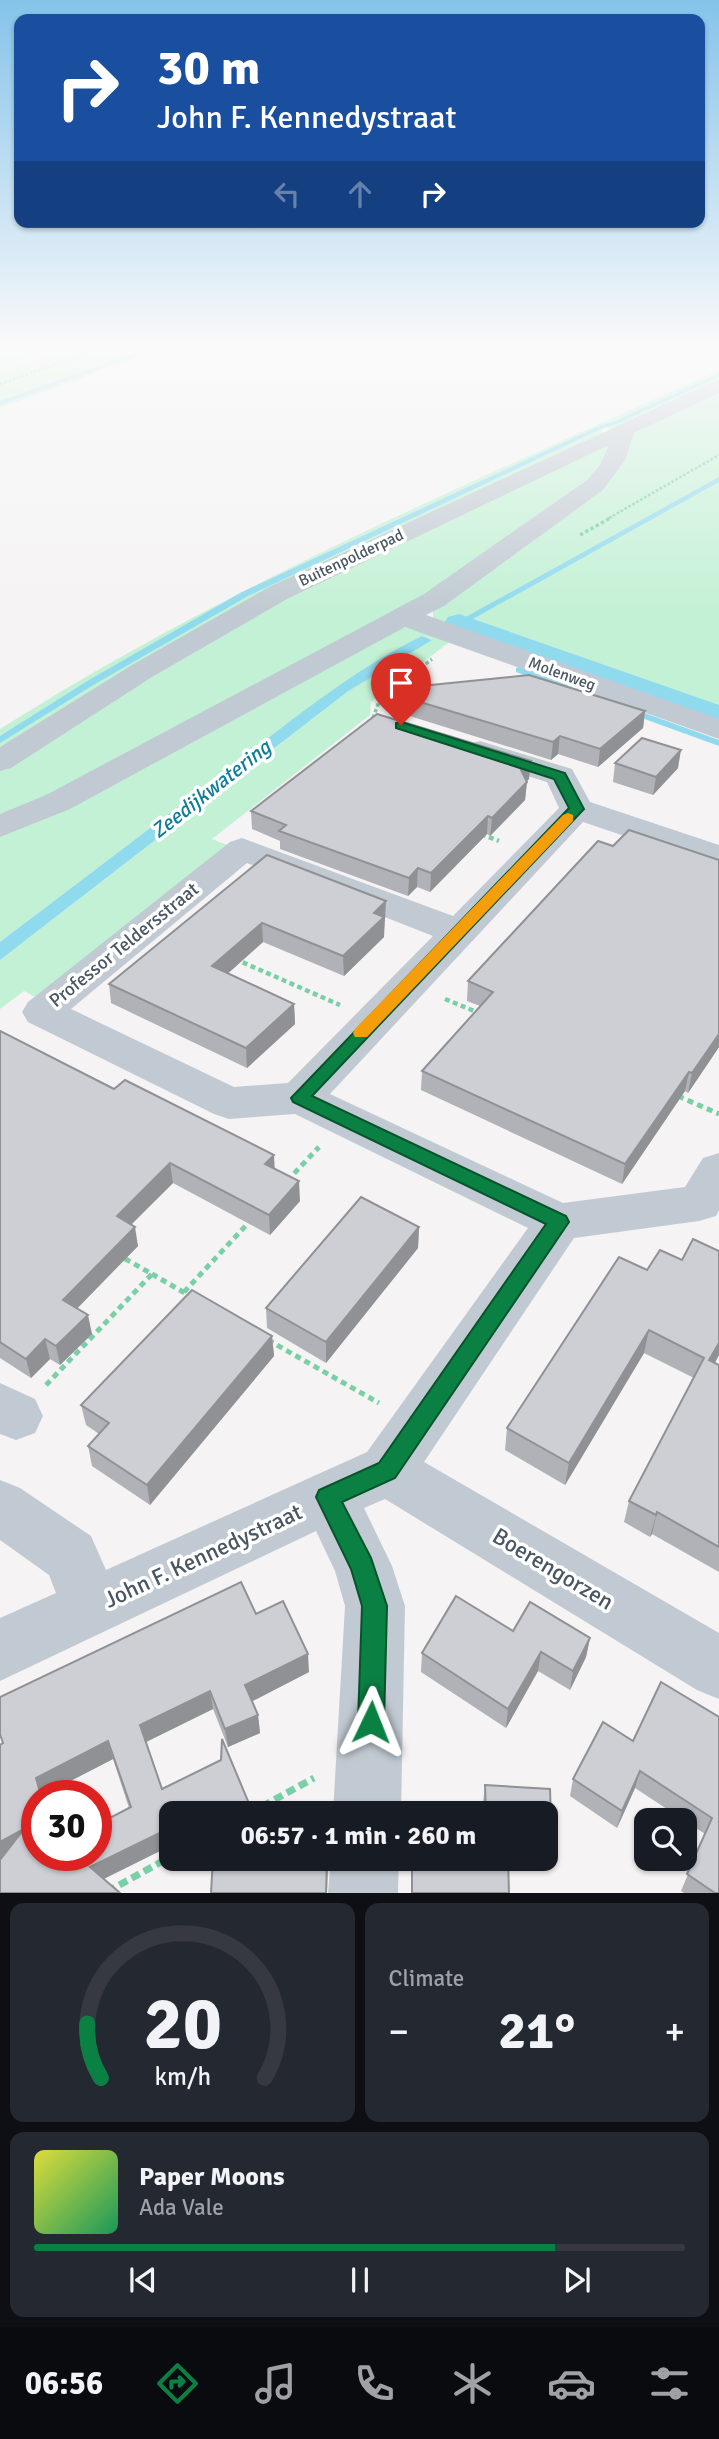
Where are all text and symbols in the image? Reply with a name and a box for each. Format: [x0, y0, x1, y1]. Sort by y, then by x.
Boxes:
text: 30 m [157, 38, 260, 98]
icon: right [42, 42, 133, 133]
text: John F. Kennedystraat [157, 98, 456, 137]
icon: left [268, 175, 306, 213]
icon: ahead [341, 175, 379, 213]
icon: right [414, 175, 452, 213]
street label: Buitenpolderpad [295, 525, 407, 591]
pin [371, 653, 431, 725]
street label: Molenweg [526, 653, 598, 695]
icon: arrive [382, 664, 420, 702]
water label: Zeedijkwatering [146, 733, 278, 844]
street label: Professor Teldersstraat [44, 877, 204, 1013]
street label: John F. Kennedystraat [99, 1497, 307, 1615]
street label: Boerengorzen [487, 1521, 619, 1617]
position arrow [334, 1685, 408, 1759]
speed limit sign: 30 [21, 1780, 112, 1871]
map controls [634, 1808, 697, 1871]
button: search [634, 1808, 697, 1871]
text: 06:57 · 1 min · 260 m [241, 1820, 476, 1852]
text: Climate [389, 1964, 464, 1993]
text: 20 [143, 1981, 222, 2070]
text: 21° [498, 1999, 575, 2063]
text: − [389, 2008, 409, 2055]
text: + [664, 2008, 685, 2055]
text: km/h [154, 2061, 211, 2092]
text: Paper Moons [139, 2161, 285, 2193]
text: Ada Vale [139, 2193, 224, 2222]
icon: previous [124, 2261, 162, 2299]
icon: pause [341, 2261, 379, 2299]
icon: next [558, 2261, 596, 2299]
icon: directions [153, 2359, 202, 2408]
icon: music [251, 2359, 300, 2408]
icon: phone [350, 2359, 399, 2408]
icon: climate [448, 2359, 497, 2408]
icon: car [547, 2359, 596, 2408]
icon: filters [645, 2359, 694, 2408]
text: 06:56 [25, 2364, 103, 2403]

